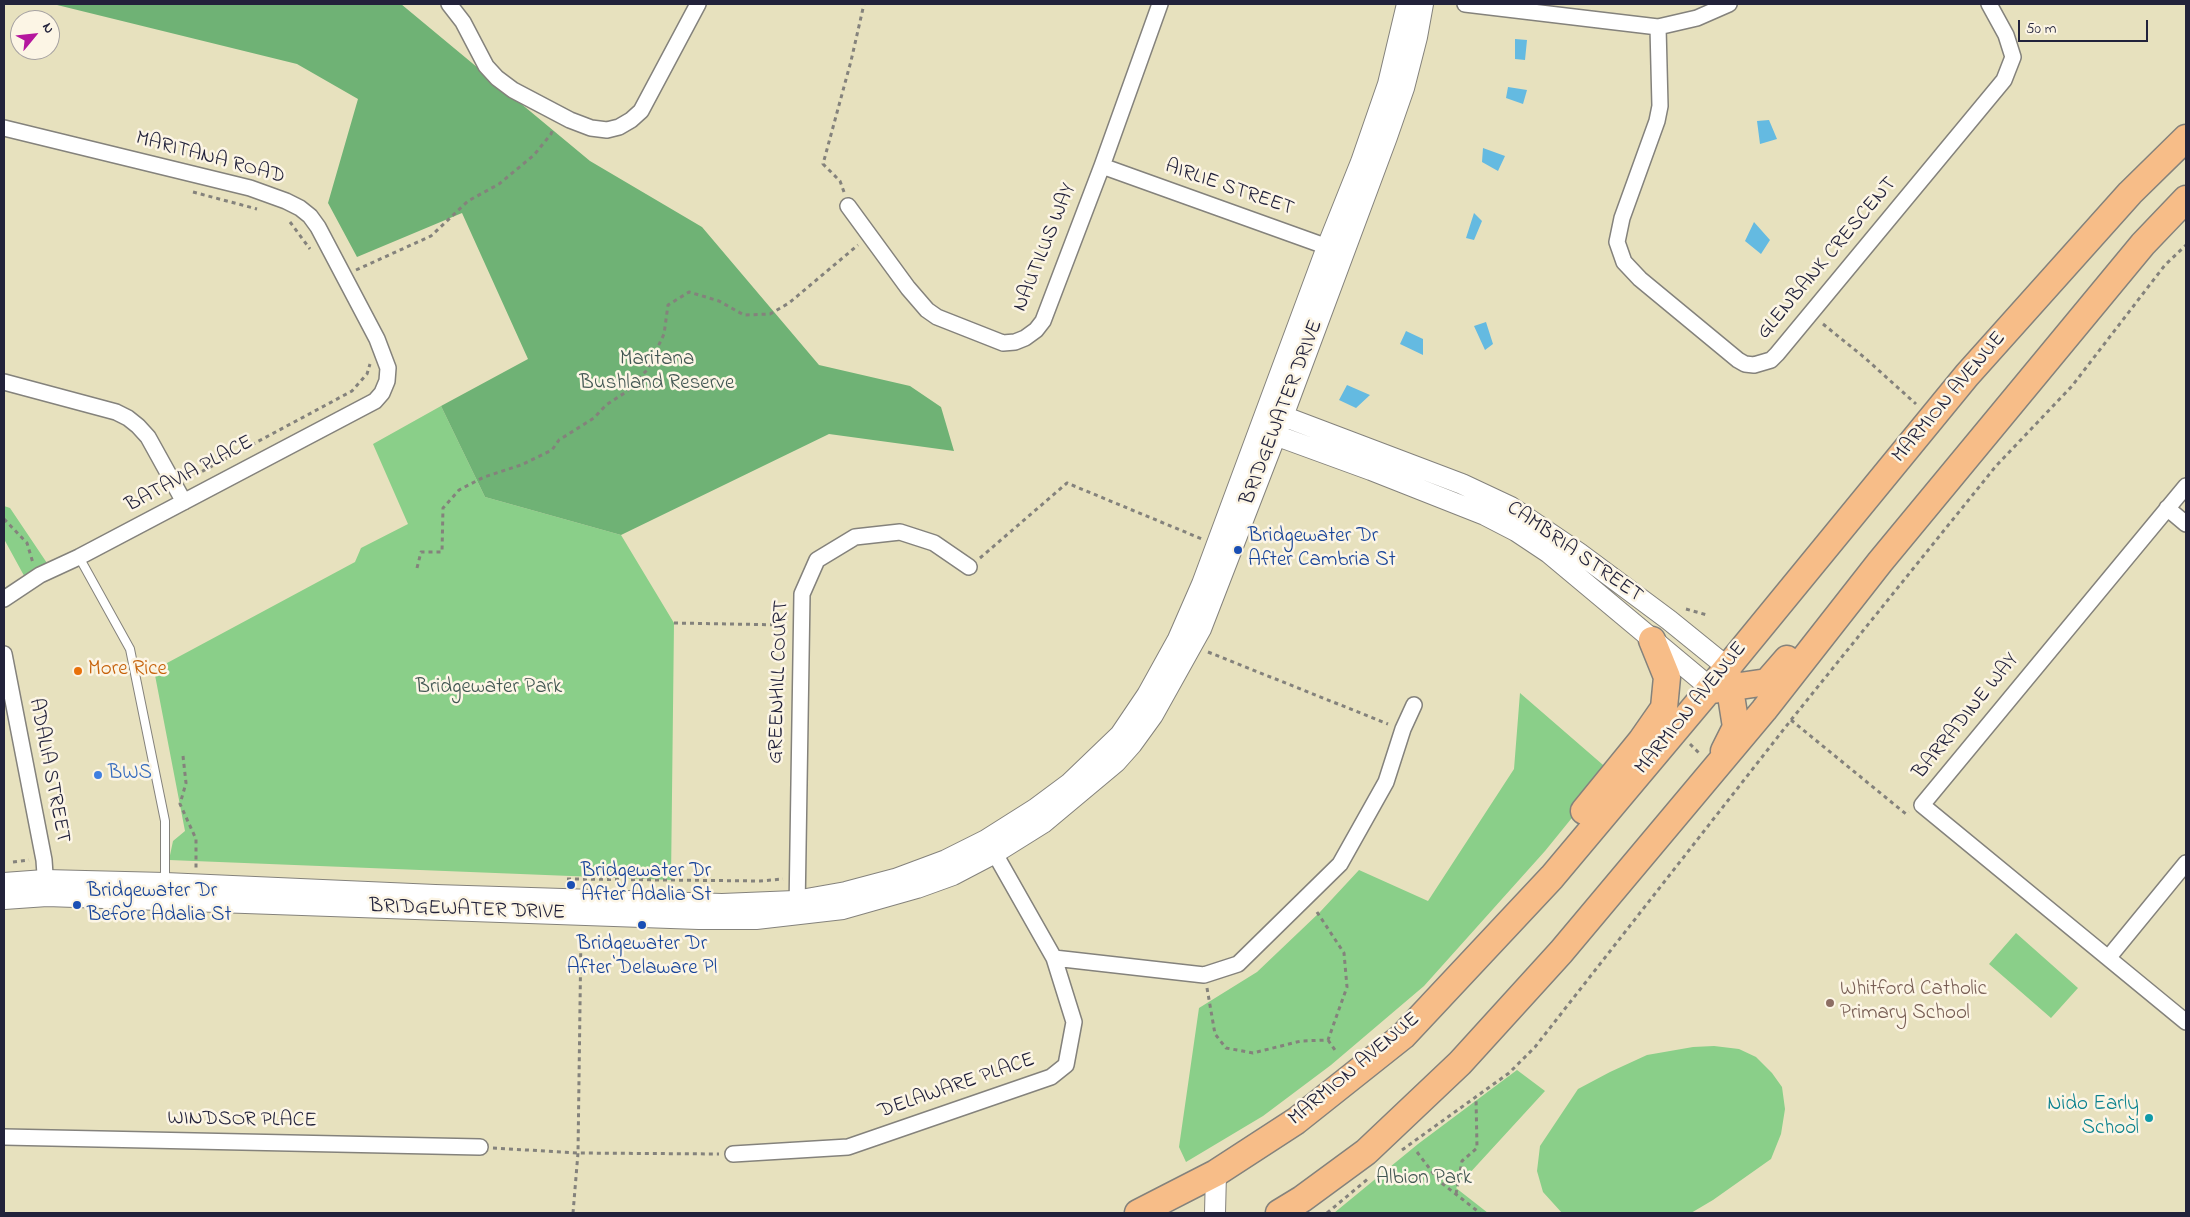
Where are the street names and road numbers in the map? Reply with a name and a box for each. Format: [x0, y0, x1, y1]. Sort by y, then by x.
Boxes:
street label: MARITANA ROAD [133, 127, 287, 191]
street label: AIRLIE STREET [1161, 155, 1297, 223]
street label: GLENBANK CRESCENT [1753, 173, 1903, 345]
street label: NAUTILUS WAY [1009, 180, 1083, 316]
street label: BRIDGEWATER DRIVE [1236, 317, 1330, 509]
street label: MARMION AVENUE [1888, 327, 2012, 469]
street label: BATAVIA PLACE [122, 431, 258, 519]
street label: CAMBRIA STREET [1501, 497, 1647, 609]
street label: GREENHILL COURT [765, 600, 795, 764]
street label: MARMION AVENUE [1631, 637, 1753, 781]
street label: BARRADINE WAY [1909, 649, 2025, 785]
street label: ADALIA STREET [22, 697, 74, 845]
street label: BRIDGEWATER DRIVE [369, 895, 565, 927]
street label: MARMION AVENUE [1284, 1008, 1426, 1132]
street label: DELAWARE PLACE [876, 1048, 1038, 1126]
street label: WINDSOR PLACE [167, 1107, 317, 1135]

